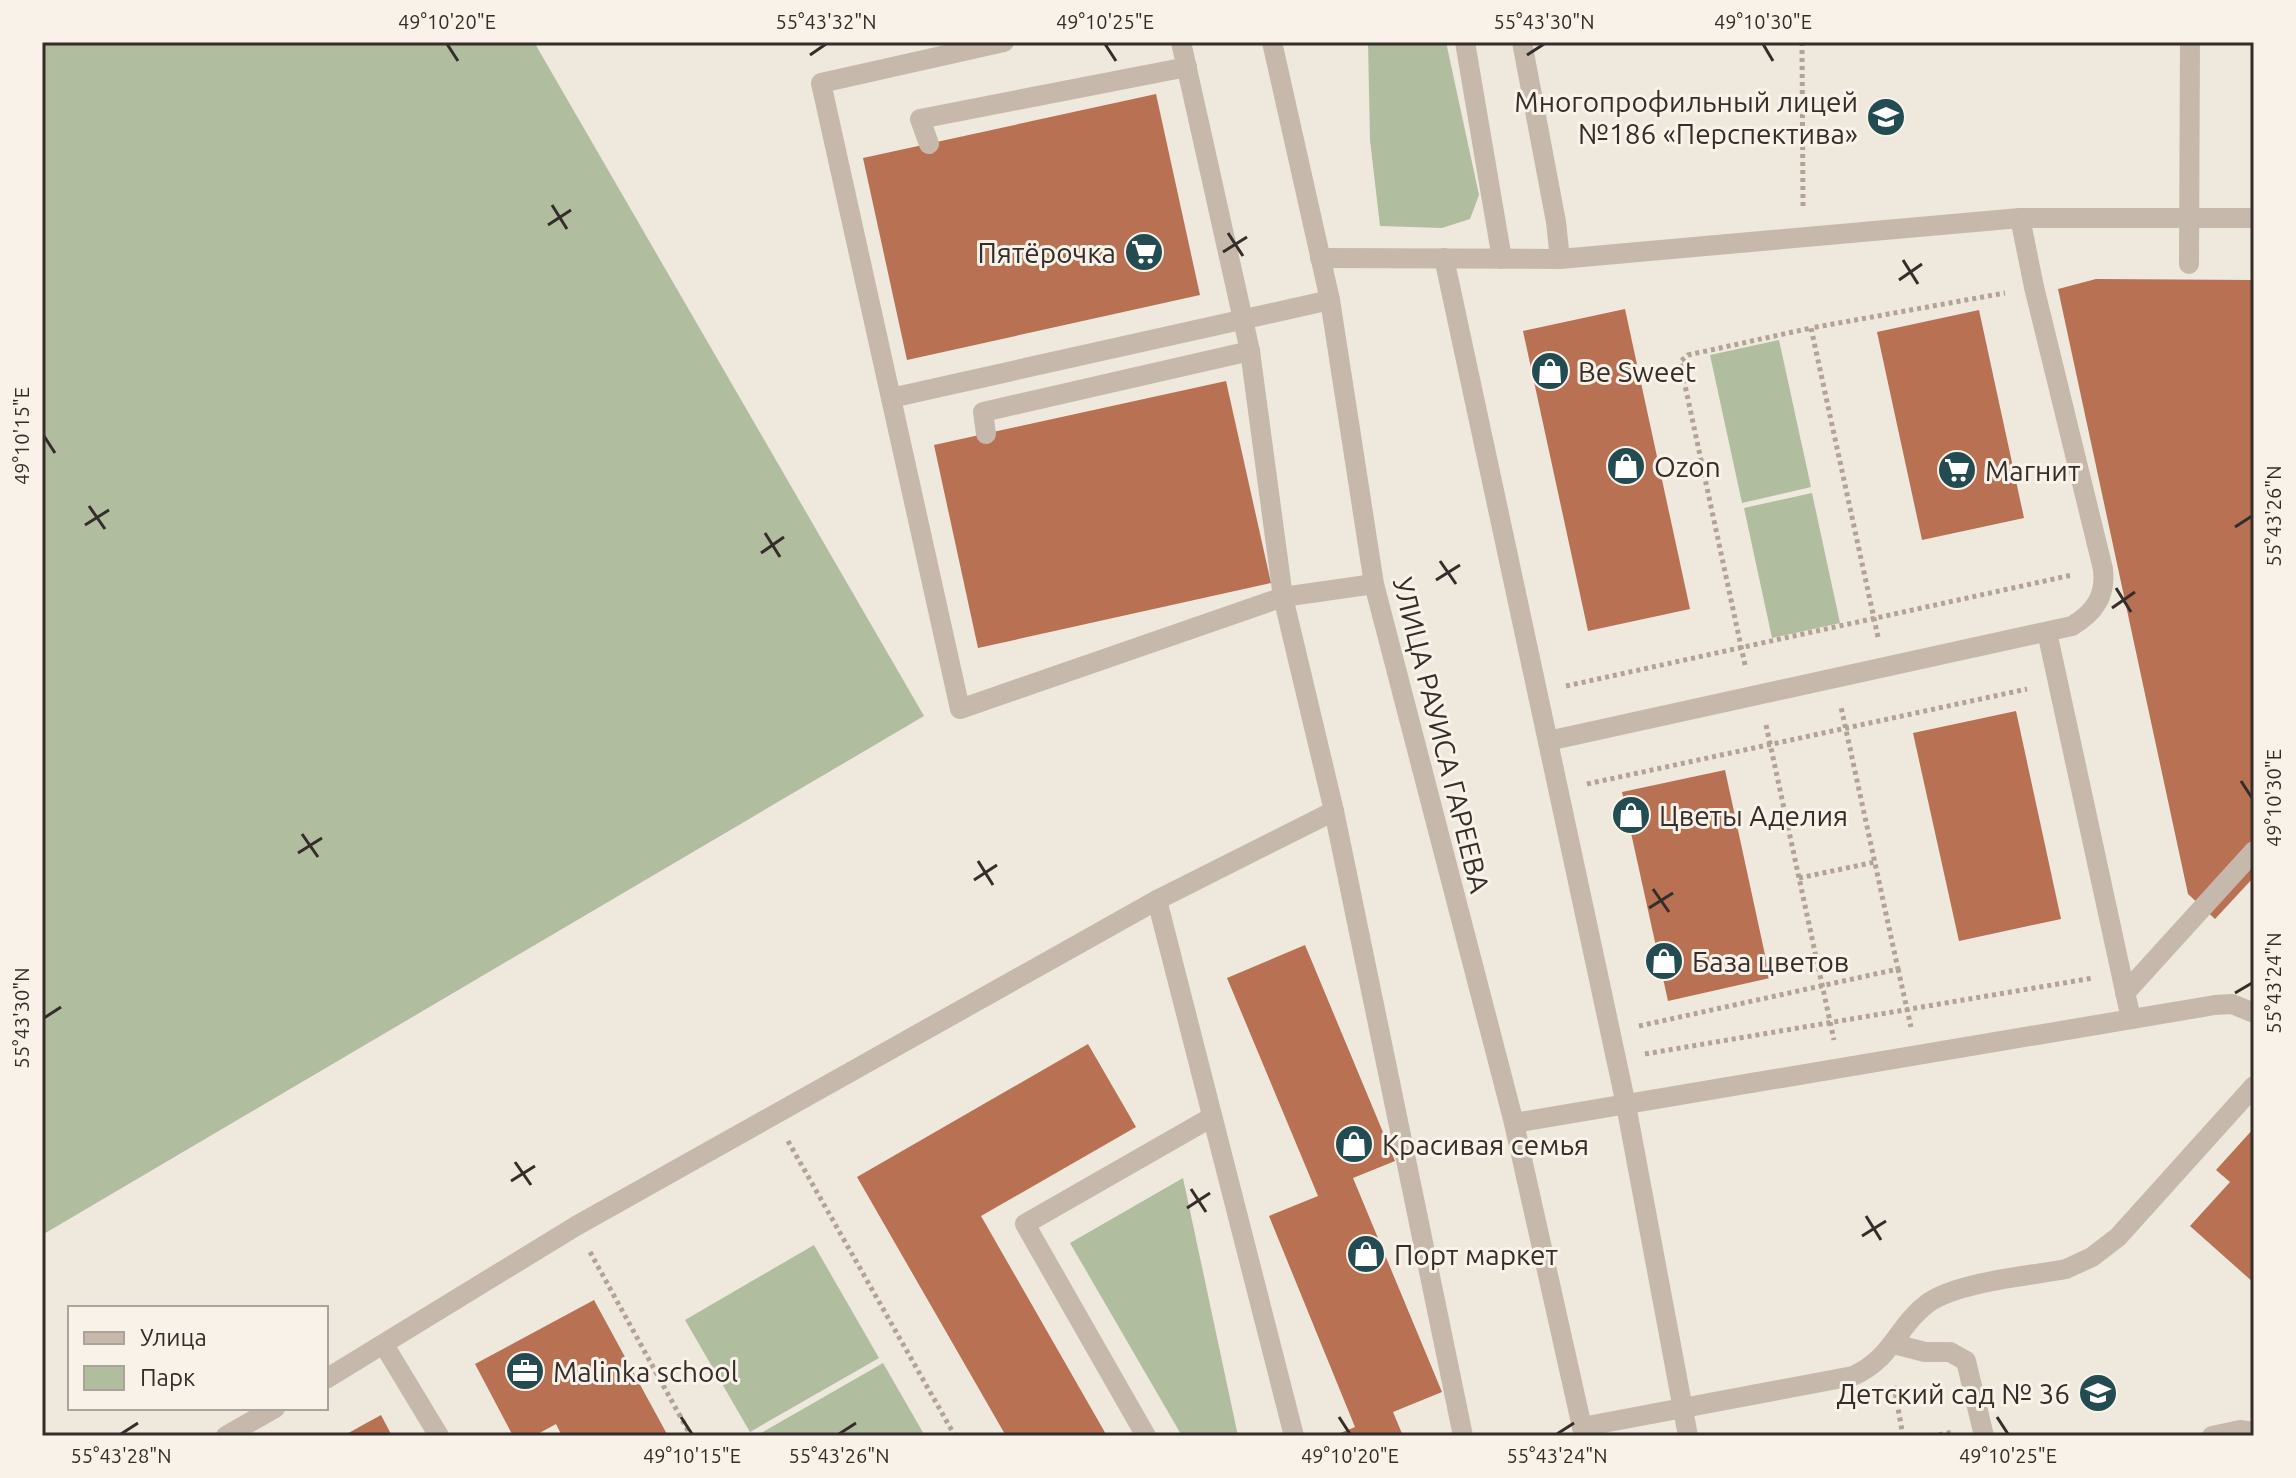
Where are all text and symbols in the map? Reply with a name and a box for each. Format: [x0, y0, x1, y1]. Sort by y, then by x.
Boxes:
text: 49°10'20"E [398, 10, 496, 33]
text: 55°43'32"N [775, 10, 877, 33]
text: 49°10'25"E [1056, 10, 1154, 33]
text: 55°43'30"N [1493, 10, 1595, 33]
text: 49°10'30"E [1714, 10, 1812, 33]
place label: Многопрофильный лицей №186 «Перспектива» [1514, 86, 1858, 149]
school or university icon: Многопрофильный лицей №186 «Перспектива» [1865, 96, 1907, 138]
supermarket icon: Пятёрочка [1123, 231, 1165, 273]
place label: Пятёрочка [978, 237, 1116, 268]
shop icon: Be Sweet [1529, 350, 1571, 392]
place label: Be Sweet [1578, 356, 1696, 387]
text: 49°10'15"E [10, 387, 33, 485]
shop icon: Ozon [1605, 445, 1647, 487]
supermarket icon: Магнит [1936, 449, 1978, 491]
place label: Ozon [1654, 451, 1721, 482]
place label: Магнит [1985, 455, 2081, 486]
text: 55°43'26"N [2262, 465, 2285, 567]
street label: УЛИЦА РАУИСА ГАРЕЕВА [1388, 574, 1496, 896]
text: 49°10'30"E [2262, 749, 2285, 847]
shop icon: Цветы Аделия [1610, 794, 1652, 836]
place label: Цветы Аделия [1659, 800, 1848, 831]
text: 55°43'24"N [2262, 932, 2285, 1034]
shop icon: База цветов [1643, 940, 1685, 982]
place label: База цветов [1692, 946, 1849, 977]
text: 55°43'30"N [10, 967, 33, 1069]
shop icon: Красивая семья [1333, 1123, 1375, 1165]
place label: Красивая семья [1382, 1129, 1589, 1160]
shop icon: Порт маркет [1345, 1233, 1387, 1275]
place label: Порт маркет [1394, 1239, 1559, 1270]
legend [68, 1306, 328, 1410]
text: Улица [140, 1324, 207, 1351]
office icon: Malinka school [504, 1350, 546, 1392]
place label: Malinka school [553, 1356, 738, 1387]
text: Парк [140, 1364, 195, 1391]
school or university icon: Детский сад № 36 [2077, 1372, 2119, 1414]
place label: Детский сад № 36 [1837, 1378, 2070, 1409]
text: 55°43'28"N [70, 1444, 172, 1467]
text: 49°10'15"E [643, 1444, 741, 1467]
text: 55°43'26"N [788, 1444, 890, 1467]
text: 49°10'20"E [1301, 1444, 1399, 1467]
text: 55°43'24"N [1506, 1444, 1608, 1467]
text: 49°10'25"E [1959, 1444, 2057, 1467]

